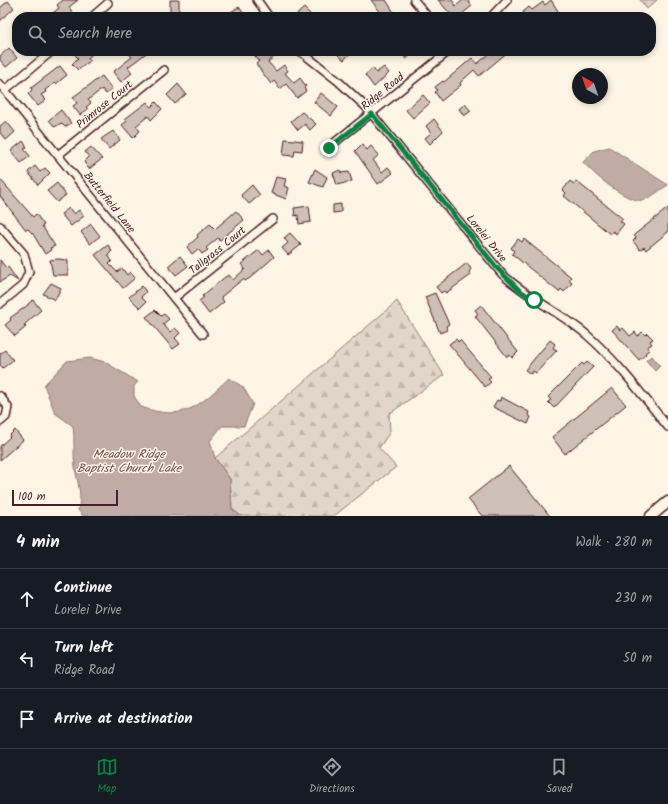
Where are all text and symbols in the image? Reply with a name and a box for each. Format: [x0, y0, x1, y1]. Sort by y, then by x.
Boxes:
search box [12, 12, 656, 56]
text: Search here [58, 22, 132, 46]
icon: search [26, 23, 48, 45]
street label: Ridge Road [357, 68, 409, 115]
north arrow [572, 68, 608, 104]
street label: Primrose Court [72, 76, 137, 133]
route end [320, 139, 338, 157]
street label: Butterfield Lane [79, 168, 140, 237]
street label: Lorelei Drive [461, 211, 511, 267]
street label: Tallgrass Court [185, 222, 251, 279]
route start [525, 291, 543, 309]
water label: Meadow Ridge Baptist Church Lake [77, 445, 183, 478]
scale bar [12, 488, 118, 507]
text: 100 m [18, 488, 46, 506]
text: 4 min [16, 529, 60, 556]
text: Walk · 280 m [576, 532, 652, 553]
text: Continue [54, 576, 112, 600]
icon: ahead [16, 588, 38, 610]
text: 230 m [615, 588, 652, 609]
text: Lorelei Drive [54, 600, 122, 621]
text: Turn left [54, 636, 114, 660]
icon: left [16, 648, 38, 670]
text: 50 m [623, 648, 652, 669]
text: Ridge Road [54, 660, 114, 681]
text: Arrive at destination [54, 707, 193, 731]
icon: arrive [16, 708, 38, 730]
tab: Map [96, 756, 118, 798]
tab: Directions [309, 756, 355, 798]
tab: Saved [546, 756, 572, 798]

